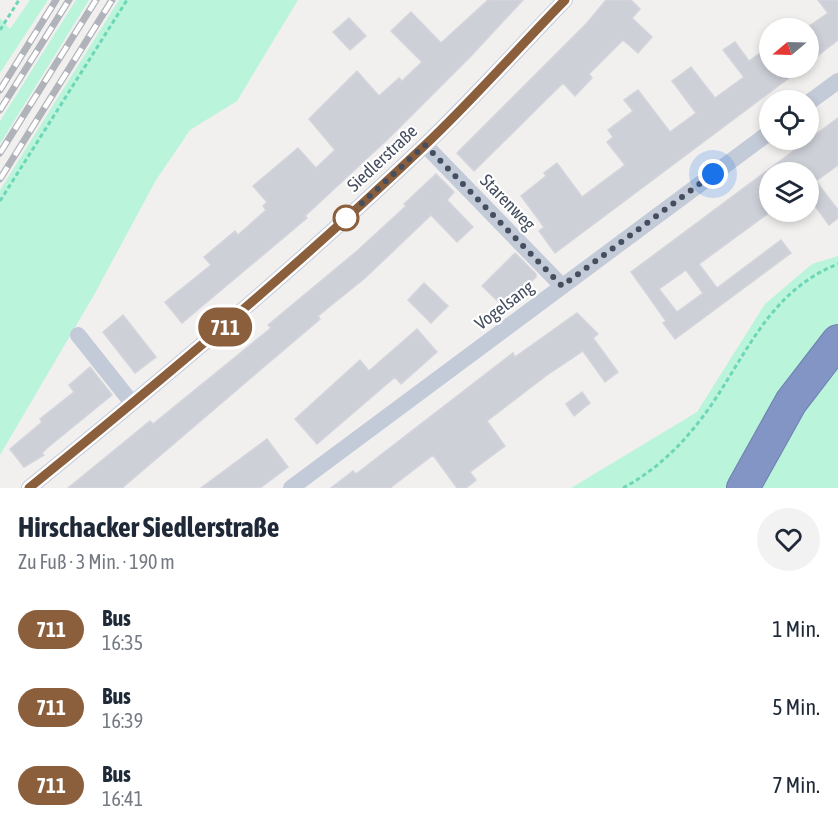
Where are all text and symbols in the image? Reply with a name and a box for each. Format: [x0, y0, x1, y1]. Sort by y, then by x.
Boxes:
north arrow [759, 18, 819, 78]
map controls [759, 18, 819, 222]
button: locate [759, 90, 819, 150]
street label: Siedlerstraße [343, 120, 421, 196]
your location [698, 159, 728, 189]
button: layers [759, 162, 819, 222]
street label: Starenweg [476, 170, 540, 235]
unlabelled marker [333, 205, 359, 231]
street label: Vogelsang [470, 276, 538, 334]
line badge: 711 [190, 308, 260, 346]
text: 711 [210, 315, 240, 339]
button: heart [757, 508, 820, 571]
text: Hirschacker Siedlerstraße [18, 511, 279, 543]
text: Zu Fuß · 3 Min. · 190 m [18, 550, 175, 573]
text: Bus [102, 605, 131, 631]
text: 1 Min. [772, 616, 820, 642]
text: 711 [36, 617, 66, 641]
text: 16:35 [102, 631, 143, 654]
text: Bus [102, 683, 131, 709]
text: 5 Min. [772, 694, 820, 720]
text: 711 [36, 695, 66, 719]
text: 16:39 [102, 709, 143, 732]
text: Bus [102, 761, 131, 787]
text: 7 Min. [772, 772, 820, 798]
text: 711 [36, 773, 66, 797]
text: 16:41 [102, 787, 143, 810]

